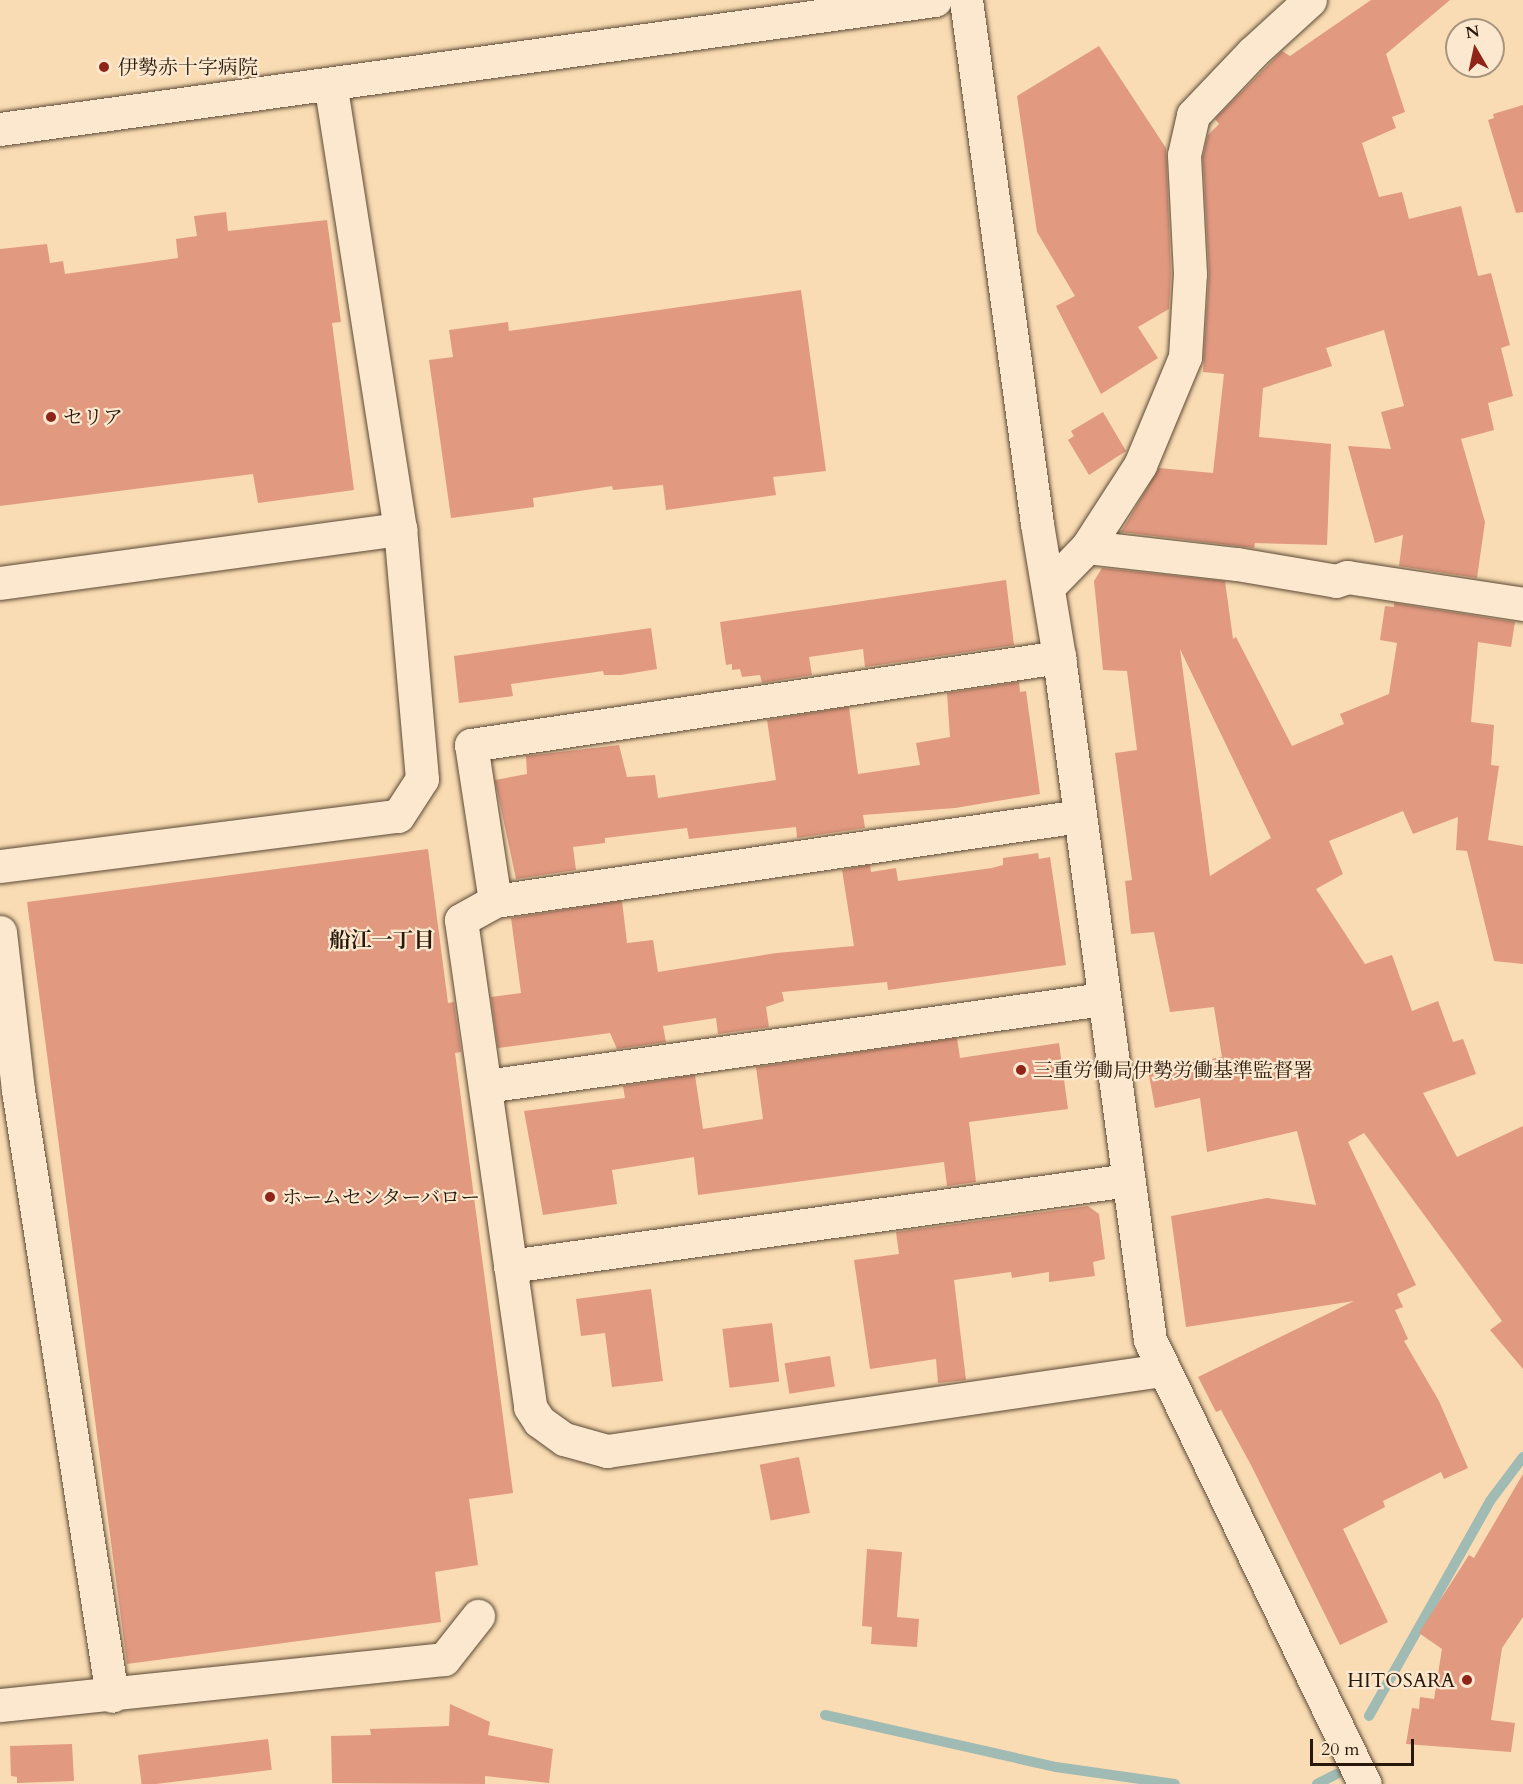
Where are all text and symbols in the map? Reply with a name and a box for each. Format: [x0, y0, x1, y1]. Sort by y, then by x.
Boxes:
north arrow [1445, 18, 1505, 78]
text: N [1464, 20, 1481, 44]
place label: 伊勢赤十字病院 [118, 55, 258, 79]
marker: 伊勢赤十字病院 [95, 58, 113, 76]
place label: セリア [63, 405, 123, 429]
marker: セリア [44, 410, 58, 424]
district label: 船江一丁目 [330, 928, 434, 954]
place label: 三重労働局伊勢労働基準監督署 [1033, 1058, 1313, 1082]
marker: 三重労働局伊勢労働基準監督署 [1014, 1063, 1028, 1077]
place label: ホームセンターバロー [282, 1185, 482, 1209]
marker: ホームセンターバロー [263, 1190, 277, 1204]
place label: HITOSARA [1347, 1668, 1455, 1692]
marker: HITOSARA [1460, 1673, 1474, 1687]
scale bar [1313, 1727, 1416, 1765]
text: 20 m [1321, 1737, 1360, 1762]

